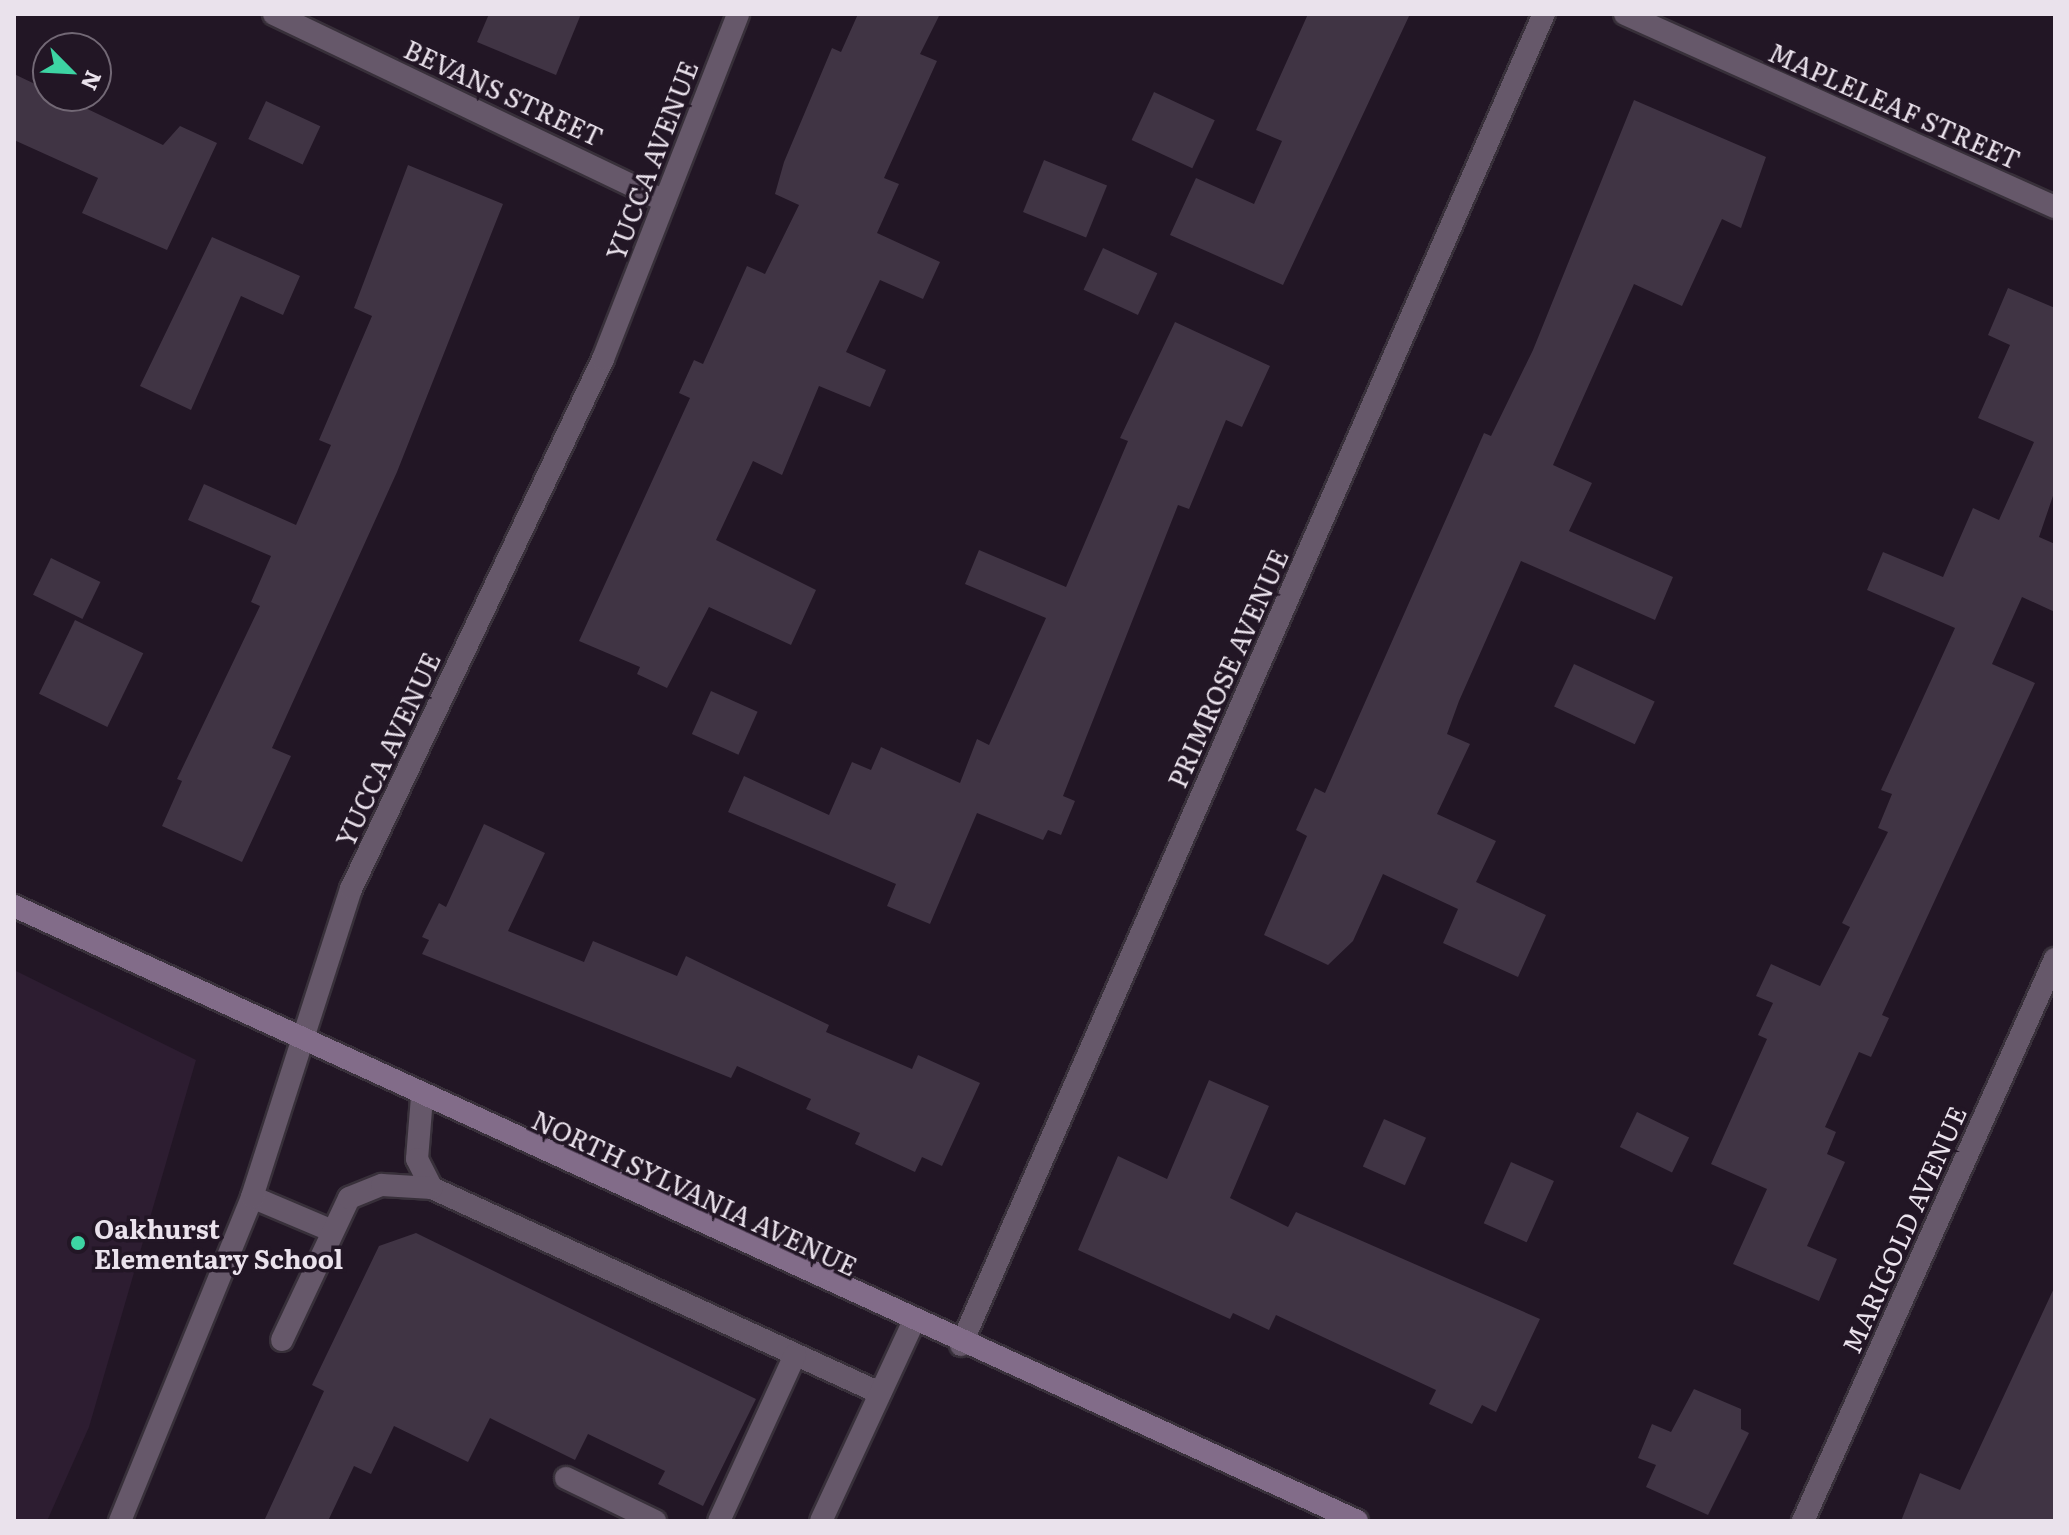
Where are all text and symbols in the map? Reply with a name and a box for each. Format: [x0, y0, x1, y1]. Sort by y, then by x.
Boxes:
north arrow [32, 32, 112, 112]
street label: BEVANS STREET [400, 32, 608, 152]
street label: MAPLELEAF STREET [1764, 35, 2026, 175]
street label: YUCCA AVENUE [599, 56, 703, 264]
text: N [74, 66, 111, 96]
street label: PRIMROSE AVENUE [1160, 544, 1294, 792]
street label: YUCCA AVENUE [328, 647, 446, 851]
street label: MARIGOLD AVENUE [1834, 1101, 1972, 1357]
street label: NORTH SYLVANIA AVENUE [528, 1103, 862, 1281]
place label: Oakhurst Elementary School [94, 1212, 343, 1274]
marker: Oakhurst Elementary School [69, 1234, 87, 1252]

